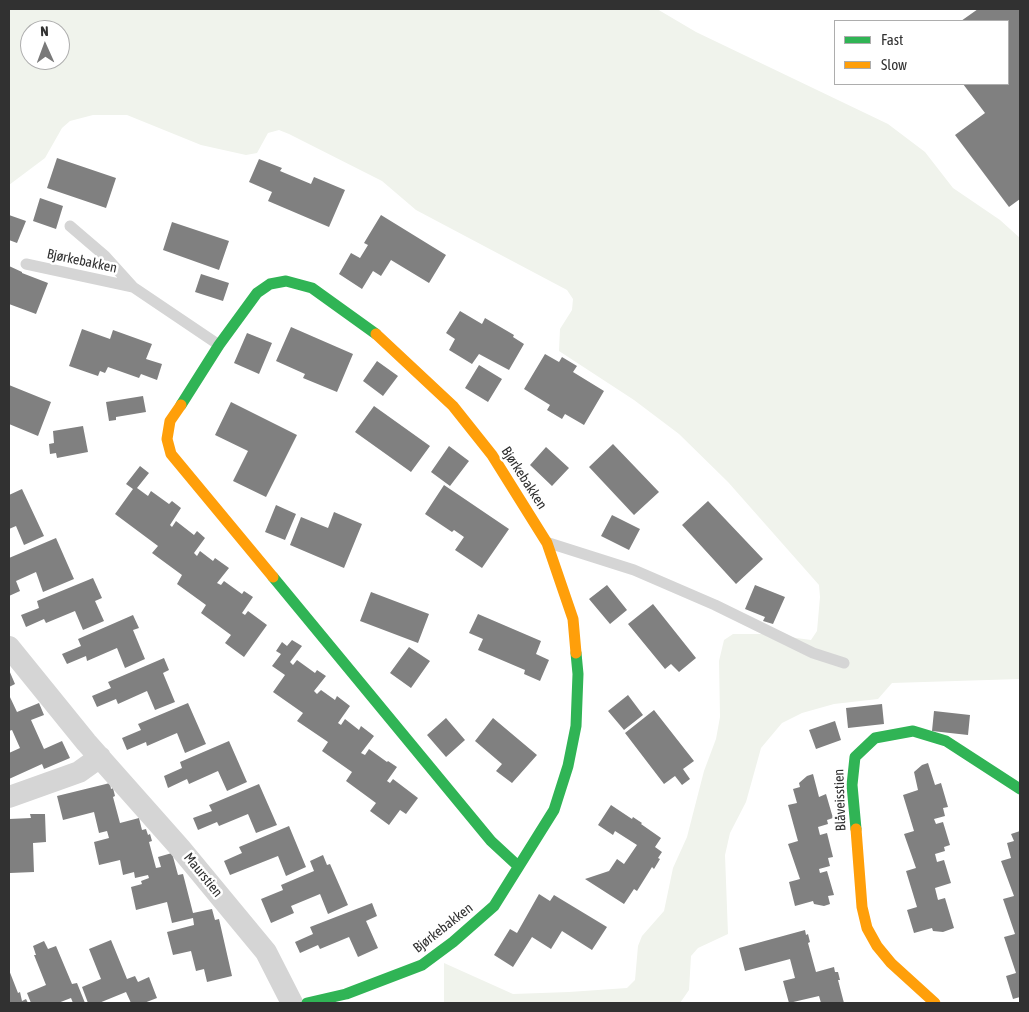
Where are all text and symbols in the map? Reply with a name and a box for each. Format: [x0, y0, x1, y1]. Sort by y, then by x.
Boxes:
north arrow [20, 20, 70, 70]
legend [834, 20, 1009, 85]
text: N [40, 23, 49, 39]
text: Fast [881, 31, 903, 48]
text: Slow [881, 56, 907, 73]
street label: Bjørkebakken [45, 245, 119, 277]
street label: Bjørkebakken [498, 444, 550, 512]
street label: Blåveisstien [831, 769, 849, 831]
street label: Maurstien [180, 849, 226, 901]
street label: Bjørkebakken [410, 899, 476, 957]

